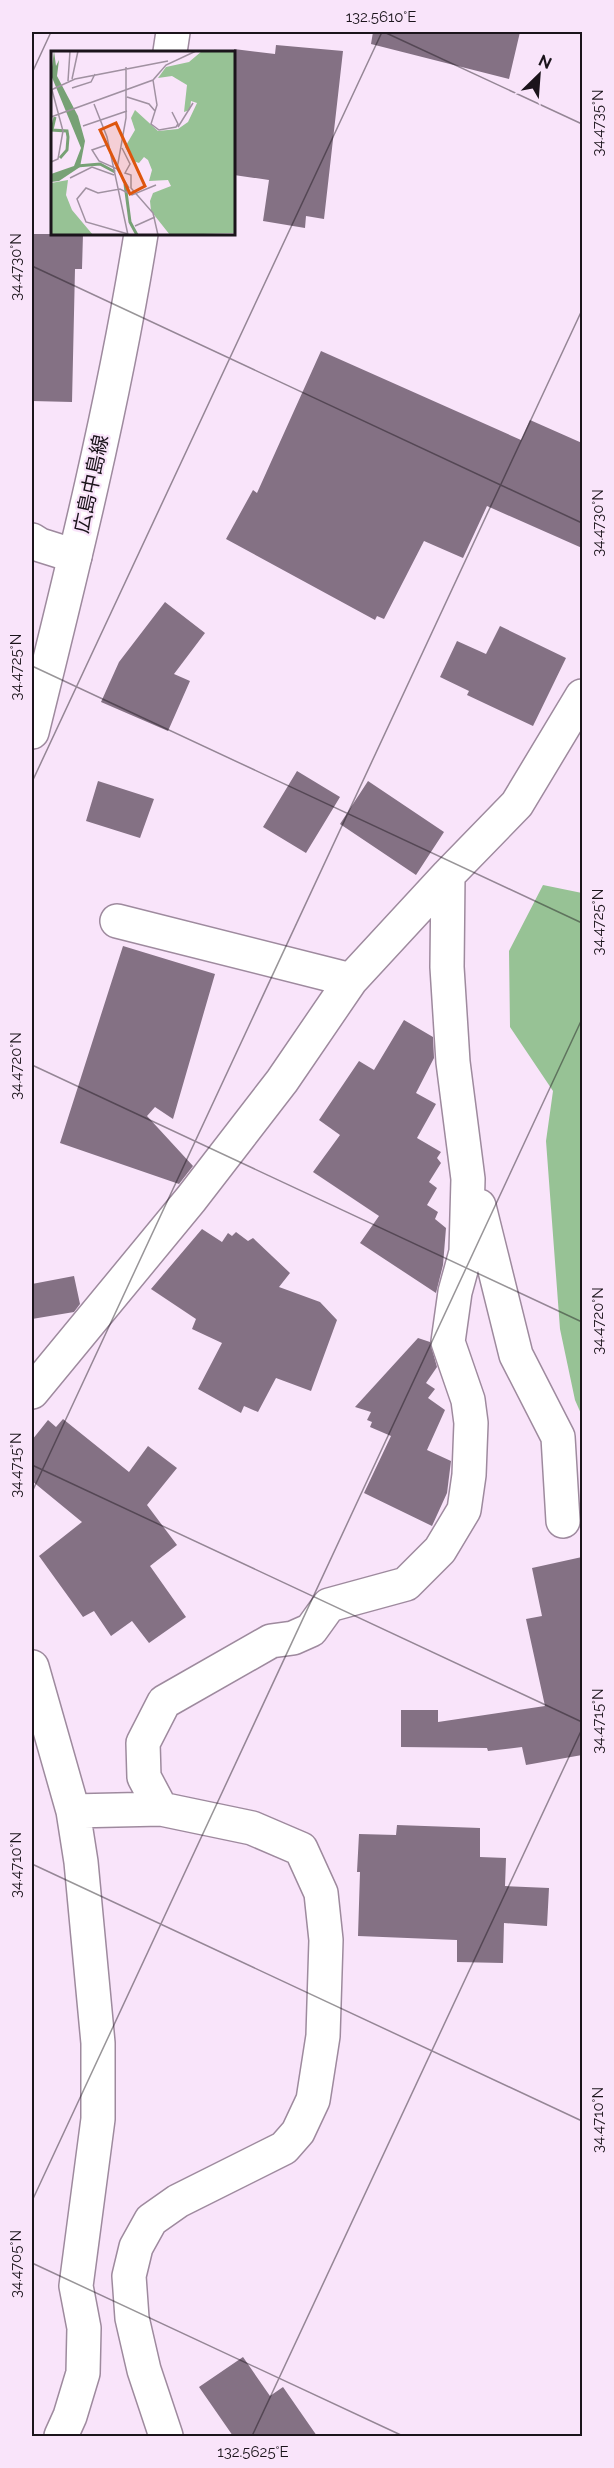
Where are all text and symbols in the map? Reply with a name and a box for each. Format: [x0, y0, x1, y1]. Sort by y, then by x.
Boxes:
text: 132.5610°E [346, 8, 416, 26]
north arrow [509, 45, 569, 105]
inset map [51, 51, 236, 236]
text: N [536, 51, 555, 73]
text: 34.4735°N [589, 90, 607, 156]
text: 34.4730°N [7, 233, 25, 301]
street label: 広島中島線 [69, 433, 113, 535]
text: 34.4730°N [589, 489, 607, 557]
text: 34.4725°N [7, 634, 25, 700]
text: 34.4725°N [589, 889, 607, 955]
text: 34.4720°N [7, 1032, 25, 1100]
text: 34.4720°N [589, 1287, 607, 1355]
text: 34.4715°N [7, 1432, 25, 1498]
text: 34.4715°N [589, 1688, 607, 1754]
text: 34.4710°N [7, 1832, 25, 1898]
text: 34.4710°N [589, 2087, 607, 2153]
text: 34.4705°N [7, 2230, 25, 2298]
text: 132.5625°E [217, 2443, 289, 2461]

